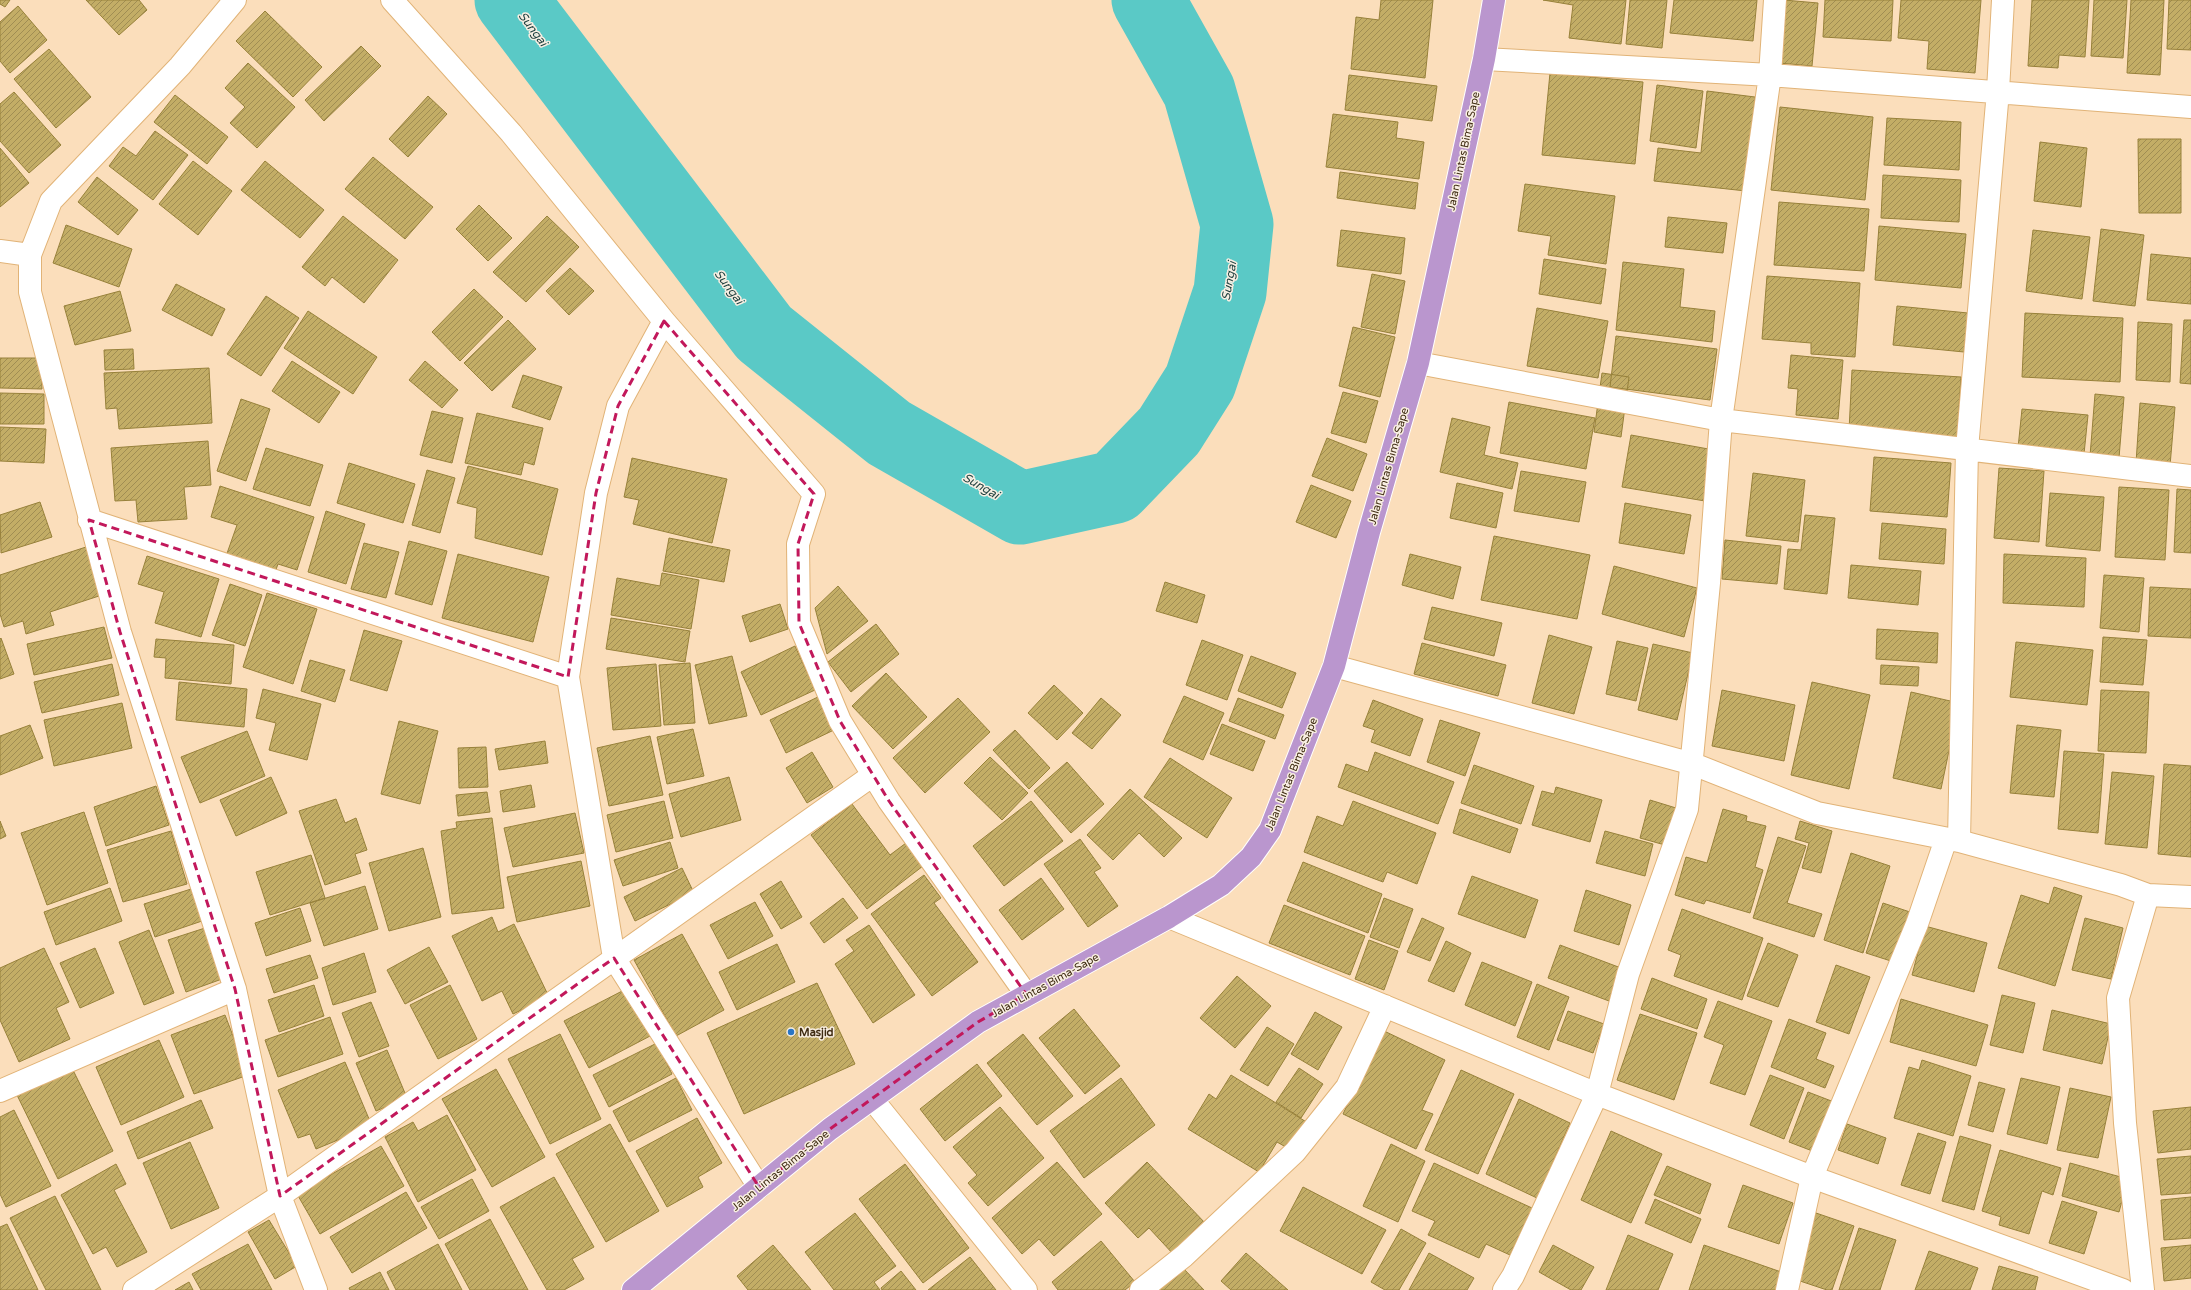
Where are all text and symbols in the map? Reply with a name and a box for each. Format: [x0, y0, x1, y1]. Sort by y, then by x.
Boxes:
water label: Sungai [516, 9, 552, 50]
street label: Jalan Lintas Bima-Sape [1445, 91, 1482, 212]
water label: Sungai [1219, 259, 1240, 302]
water label: Sungai [712, 267, 748, 308]
street label: Jalan Lintas Bima-Sape [1366, 406, 1411, 526]
water label: Sungai [961, 470, 1003, 503]
street label: Jalan Lintas Bima-Sape [1263, 716, 1320, 833]
street label: Jalan Lintas Bima-Sape [989, 950, 1101, 1020]
place label: Masjid [799, 1026, 834, 1040]
marker: Masjid [786, 1027, 796, 1037]
street label: Jalan Lintas Bima-Sape [729, 1127, 831, 1213]

